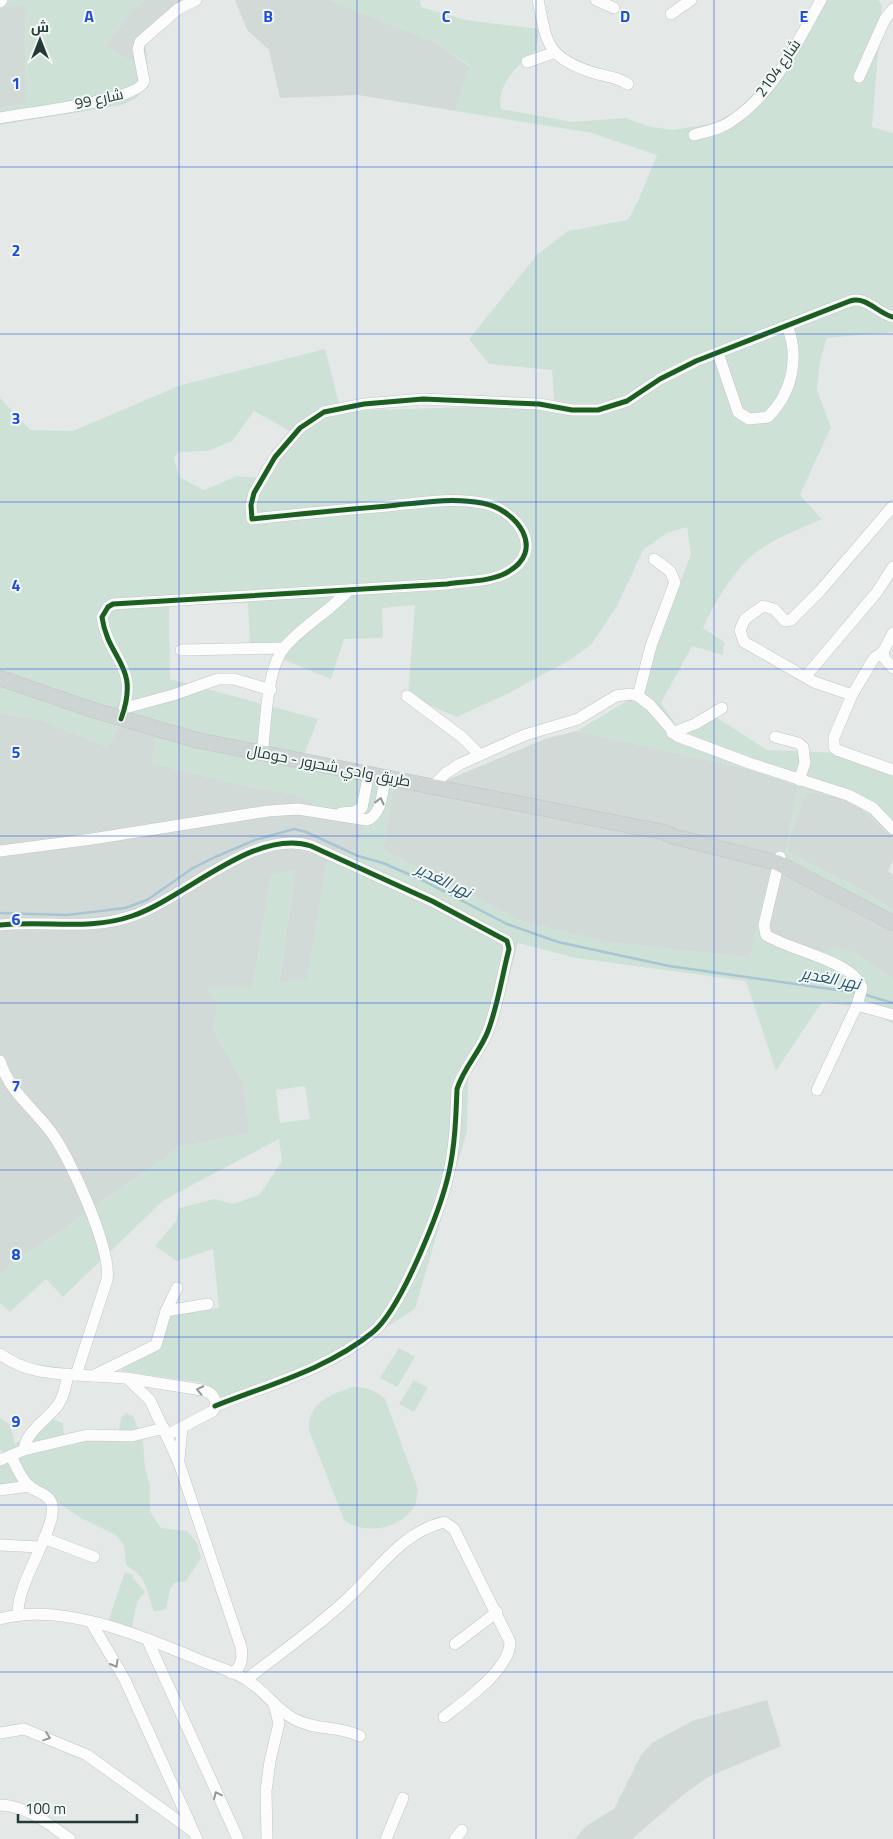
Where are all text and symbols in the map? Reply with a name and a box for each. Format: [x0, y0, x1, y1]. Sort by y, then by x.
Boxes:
text: A [84, 4, 94, 28]
text: B [263, 4, 273, 28]
text: C [442, 4, 451, 28]
text: D [620, 4, 630, 28]
text: E [800, 4, 809, 28]
north arrow [15, 15, 65, 65]
text: ش [31, 16, 49, 37]
street label: شارع 2104 [749, 34, 806, 101]
text: 1 [12, 71, 20, 95]
street label: شارع 99 [72, 82, 125, 115]
text: 2 [12, 238, 20, 262]
text: 3 [12, 406, 20, 430]
text: 4 [12, 573, 21, 597]
street label: طريق وادي شحرور - حومال [245, 738, 413, 794]
text: 5 [12, 740, 21, 764]
one-way arrow [374, 798, 384, 806]
water label: نهر الغدير [410, 855, 478, 905]
text: 6 [12, 907, 21, 931]
water label: نهر الغدير [797, 960, 864, 996]
text: 7 [12, 1074, 20, 1098]
text: 8 [12, 1242, 21, 1266]
one-way arrow [195, 1385, 204, 1396]
text: 9 [12, 1409, 21, 1433]
one-way arrow [109, 1659, 119, 1668]
one-way arrow [42, 1731, 51, 1741]
one-way arrow [213, 1791, 224, 1800]
scale bar [18, 1792, 136, 1824]
text: 100 m [25, 1797, 66, 1820]

